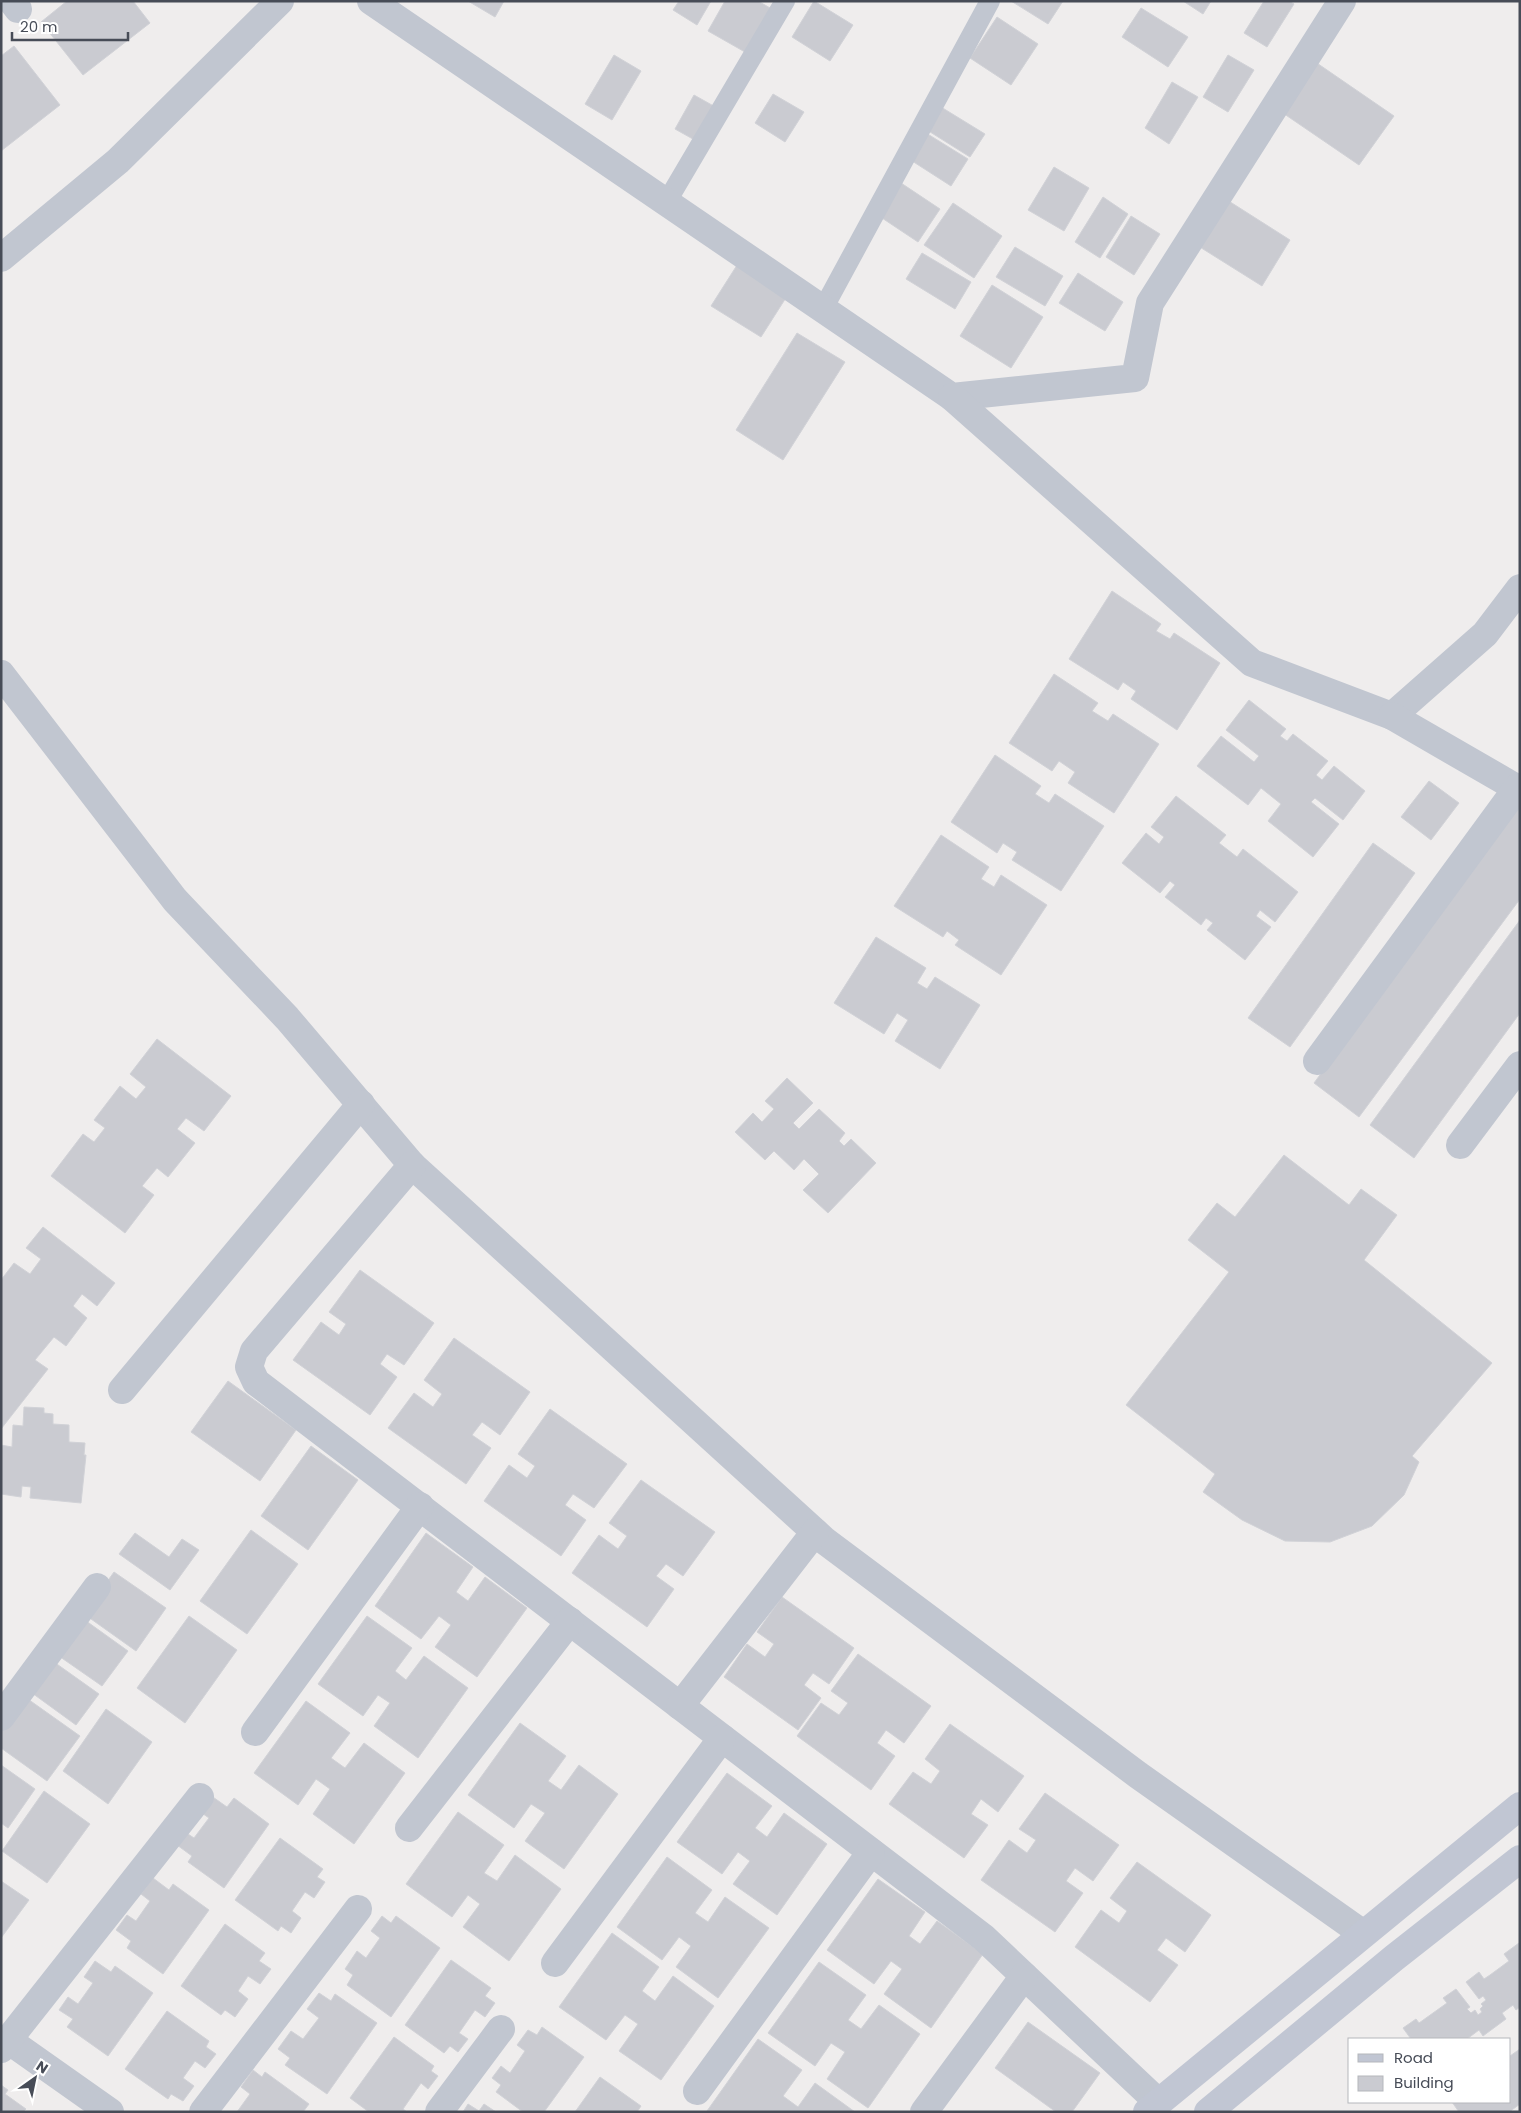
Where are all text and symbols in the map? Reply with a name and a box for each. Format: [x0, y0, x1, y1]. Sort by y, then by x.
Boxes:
scale bar [12, 10, 129, 42]
text: 20 m [20, 16, 58, 37]
legend [1348, 2038, 1511, 2103]
text: Road [1394, 2047, 1433, 2068]
north arrow [10, 2053, 60, 2103]
text: N [32, 2056, 52, 2078]
text: Building [1394, 2072, 1454, 2093]

